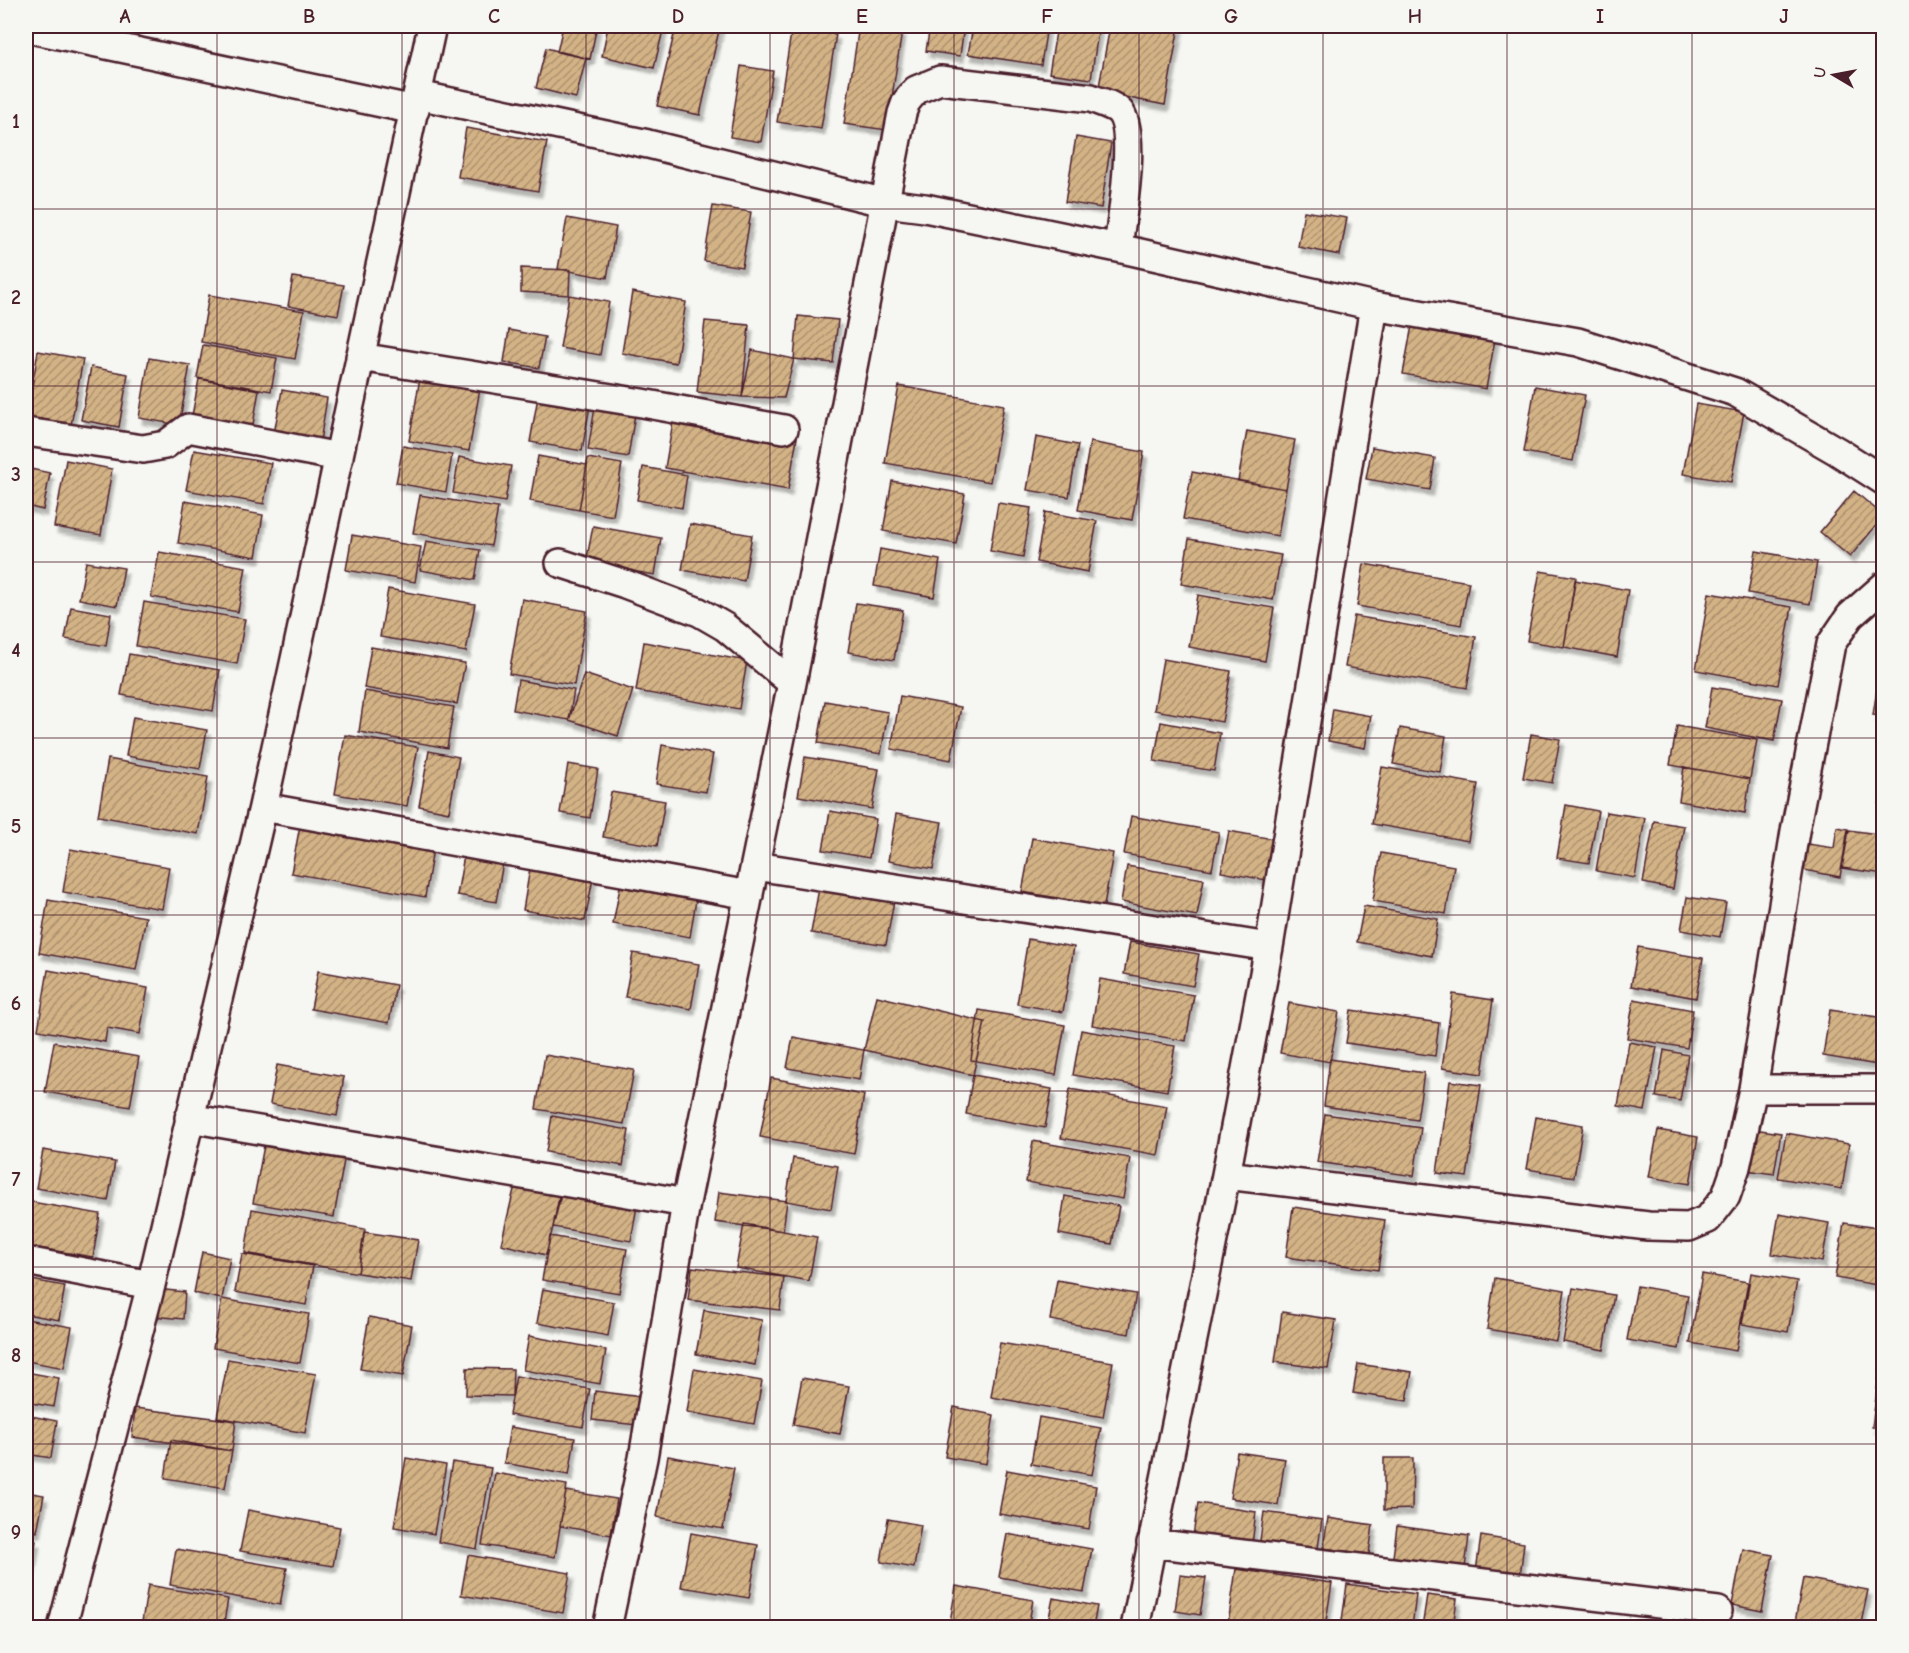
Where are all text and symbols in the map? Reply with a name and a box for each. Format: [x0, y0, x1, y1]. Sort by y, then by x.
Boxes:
text: A [119, 5, 131, 28]
text: B [303, 5, 315, 28]
text: C [488, 5, 500, 28]
text: D [672, 5, 684, 28]
text: E [856, 5, 868, 28]
text: F [1041, 5, 1053, 28]
text: G [1224, 5, 1238, 28]
text: H [1408, 5, 1422, 28]
text: I [1596, 5, 1604, 28]
text: J [1779, 5, 1789, 28]
north arrow [1804, 45, 1864, 105]
text: U [1810, 66, 1830, 79]
text: 1 [12, 110, 20, 133]
text: 2 [11, 286, 21, 309]
text: 3 [11, 463, 21, 486]
text: 4 [11, 639, 21, 662]
text: 5 [11, 815, 21, 838]
text: 6 [11, 992, 21, 1015]
text: 7 [12, 1168, 21, 1191]
text: 8 [11, 1344, 21, 1367]
text: 9 [11, 1521, 21, 1544]

